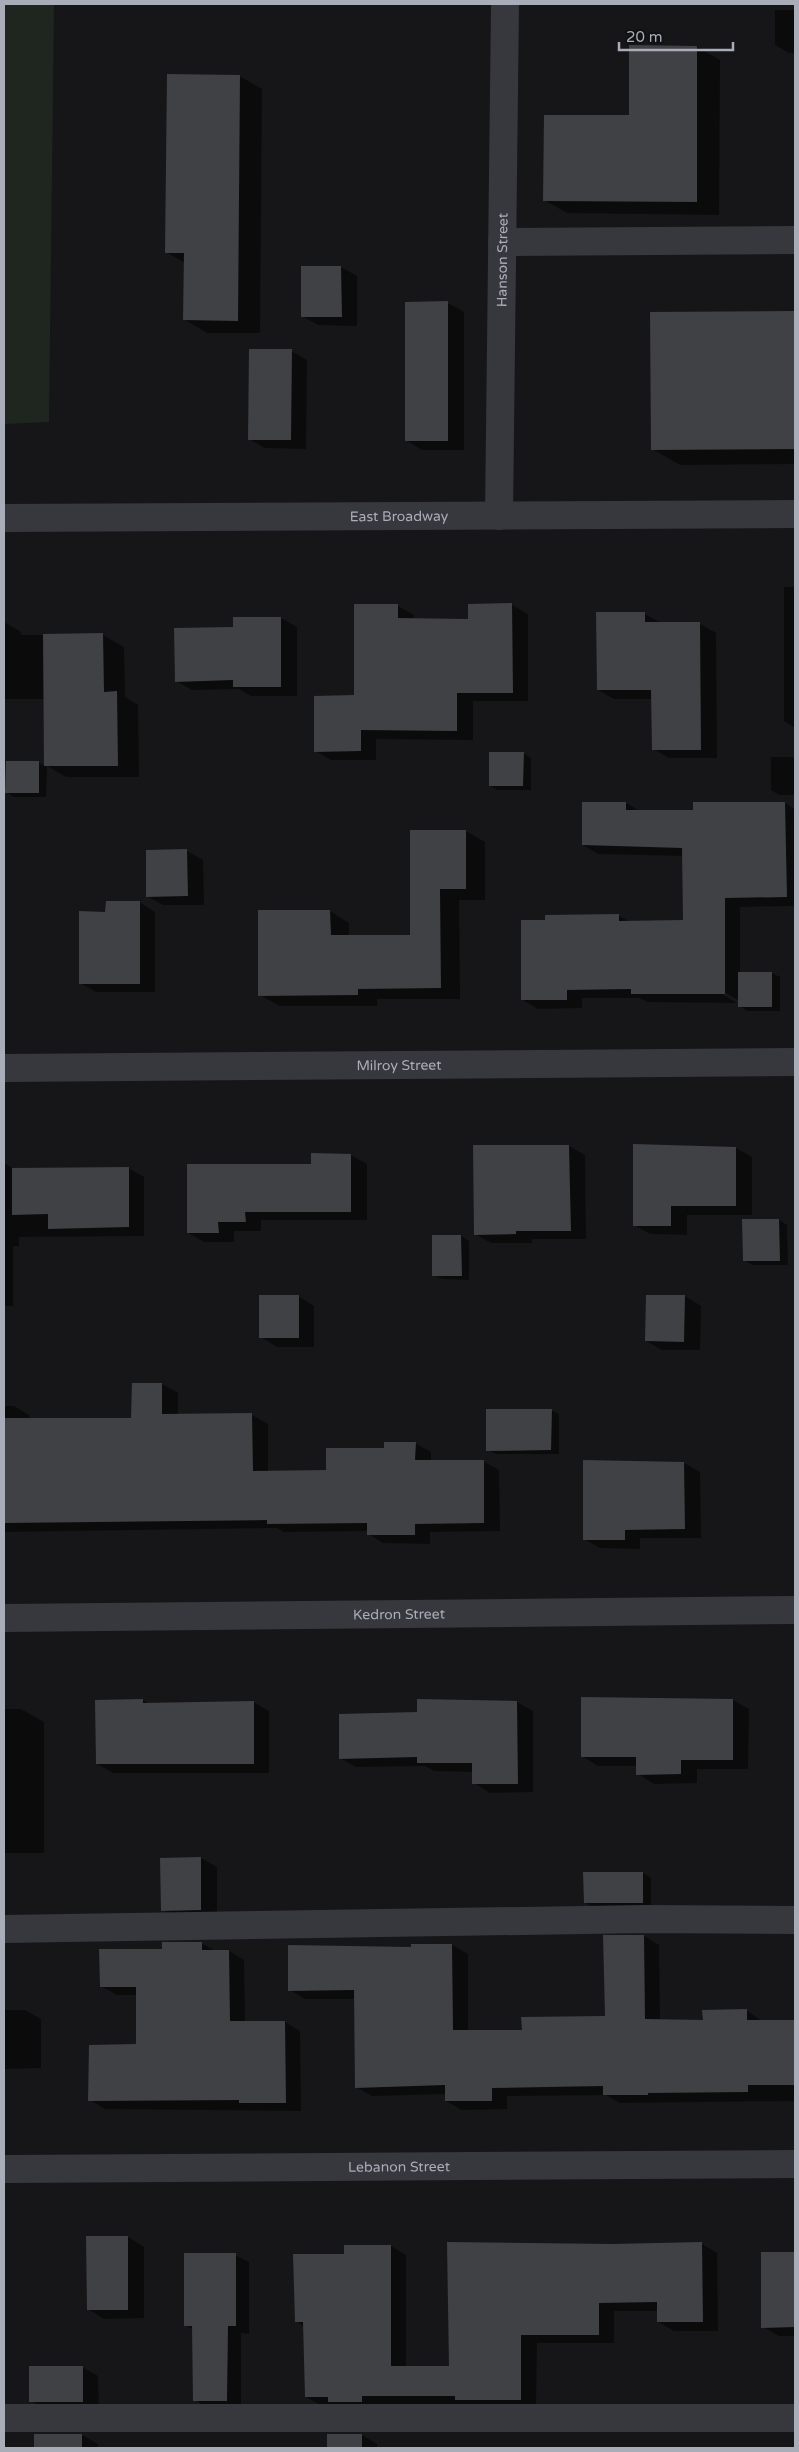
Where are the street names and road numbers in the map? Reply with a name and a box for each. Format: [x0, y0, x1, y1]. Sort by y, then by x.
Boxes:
street label: Hanson Street [493, 212, 511, 307]
street label: East Broadway [350, 507, 449, 525]
street label: Milroy Street [356, 1056, 442, 1074]
street label: Kedron Street [353, 1605, 446, 1623]
street label: Lebanon Street [348, 2158, 451, 2175]

